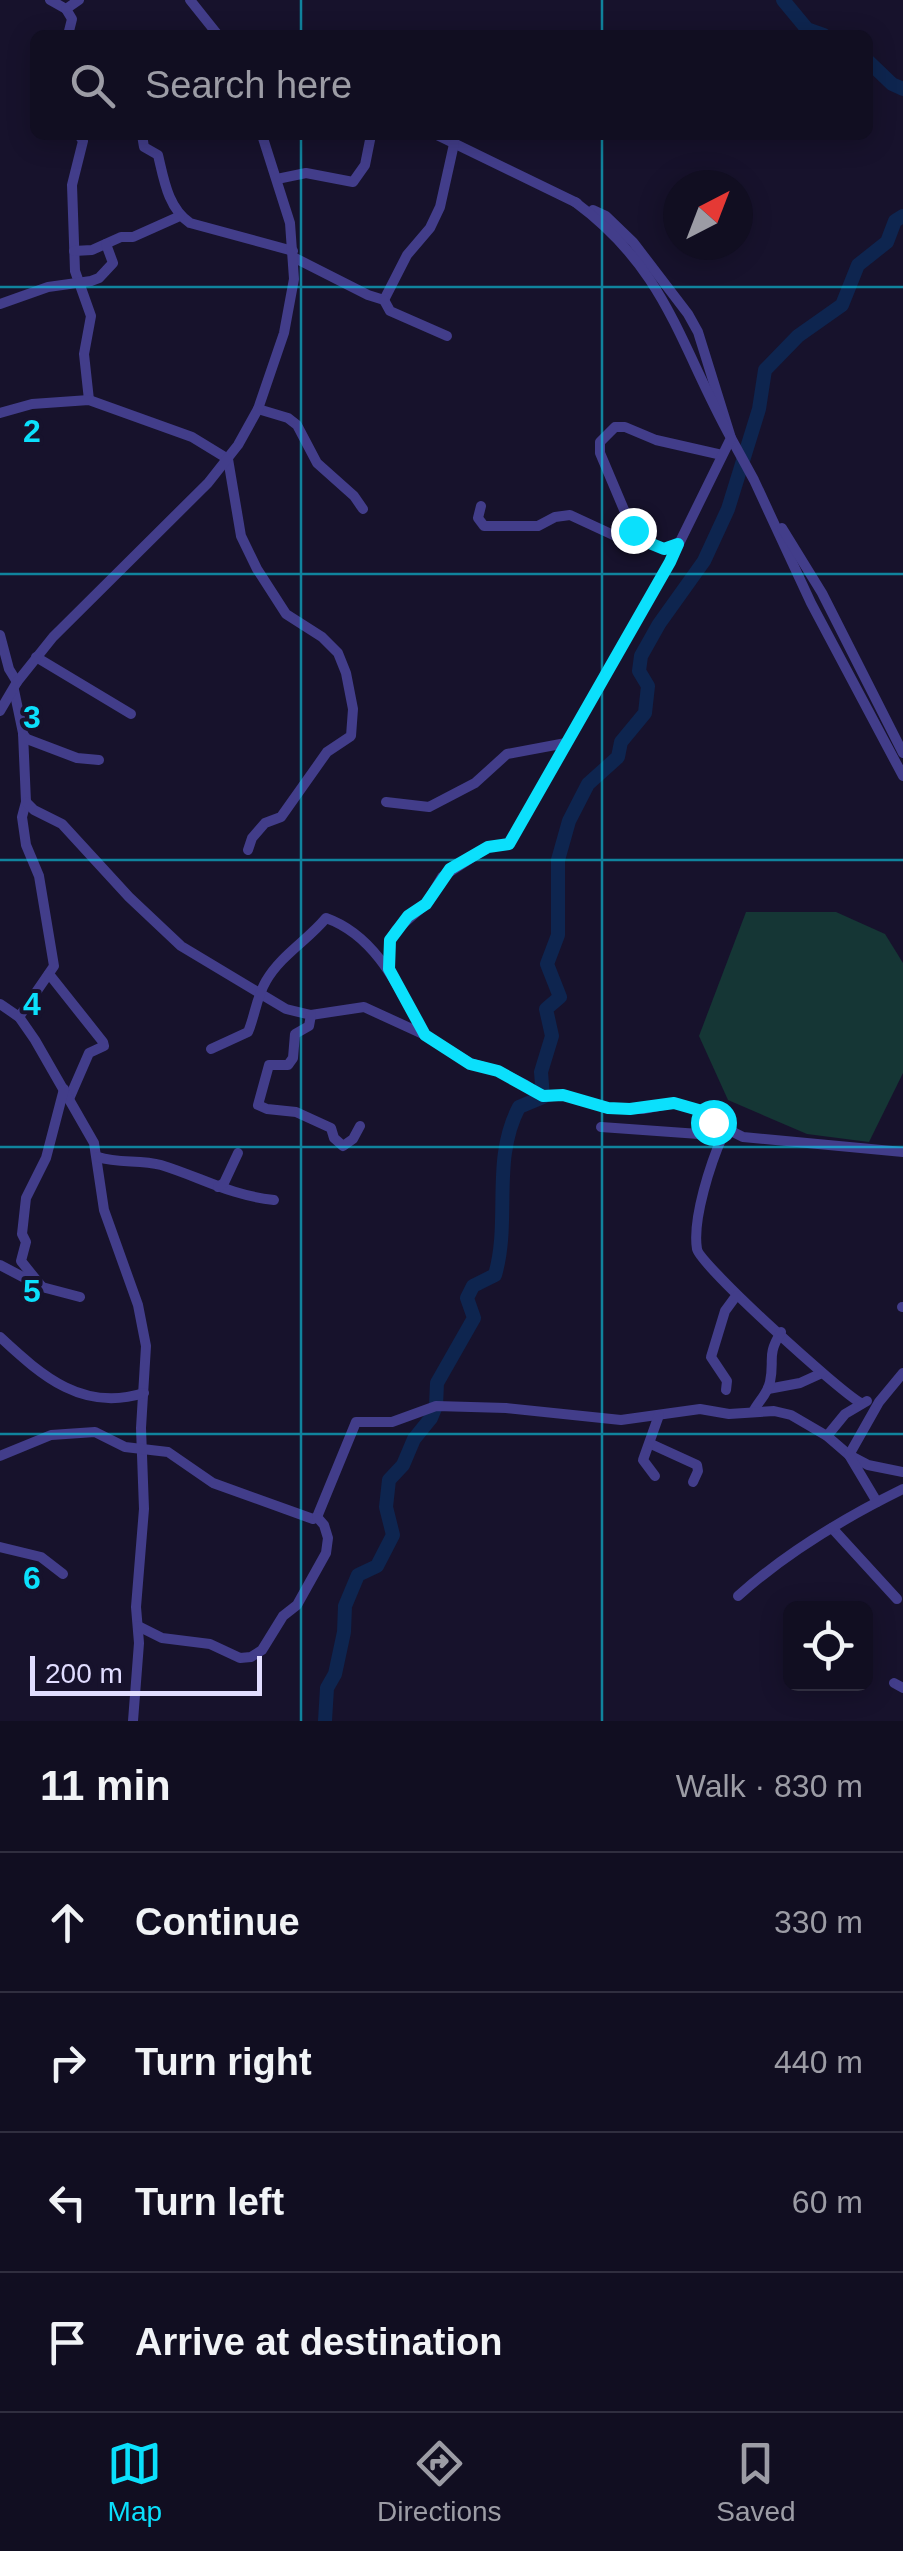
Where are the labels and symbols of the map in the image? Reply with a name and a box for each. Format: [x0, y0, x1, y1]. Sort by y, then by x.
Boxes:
north arrow [663, 170, 753, 260]
text: 2 [23, 413, 41, 449]
route end [611, 508, 657, 554]
text: 3 [23, 699, 41, 735]
text: 4 [23, 986, 41, 1022]
route start [691, 1100, 737, 1146]
text: 5 [23, 1273, 41, 1309]
text: 6 [23, 1560, 41, 1596]
scale bar [30, 1651, 262, 1696]

